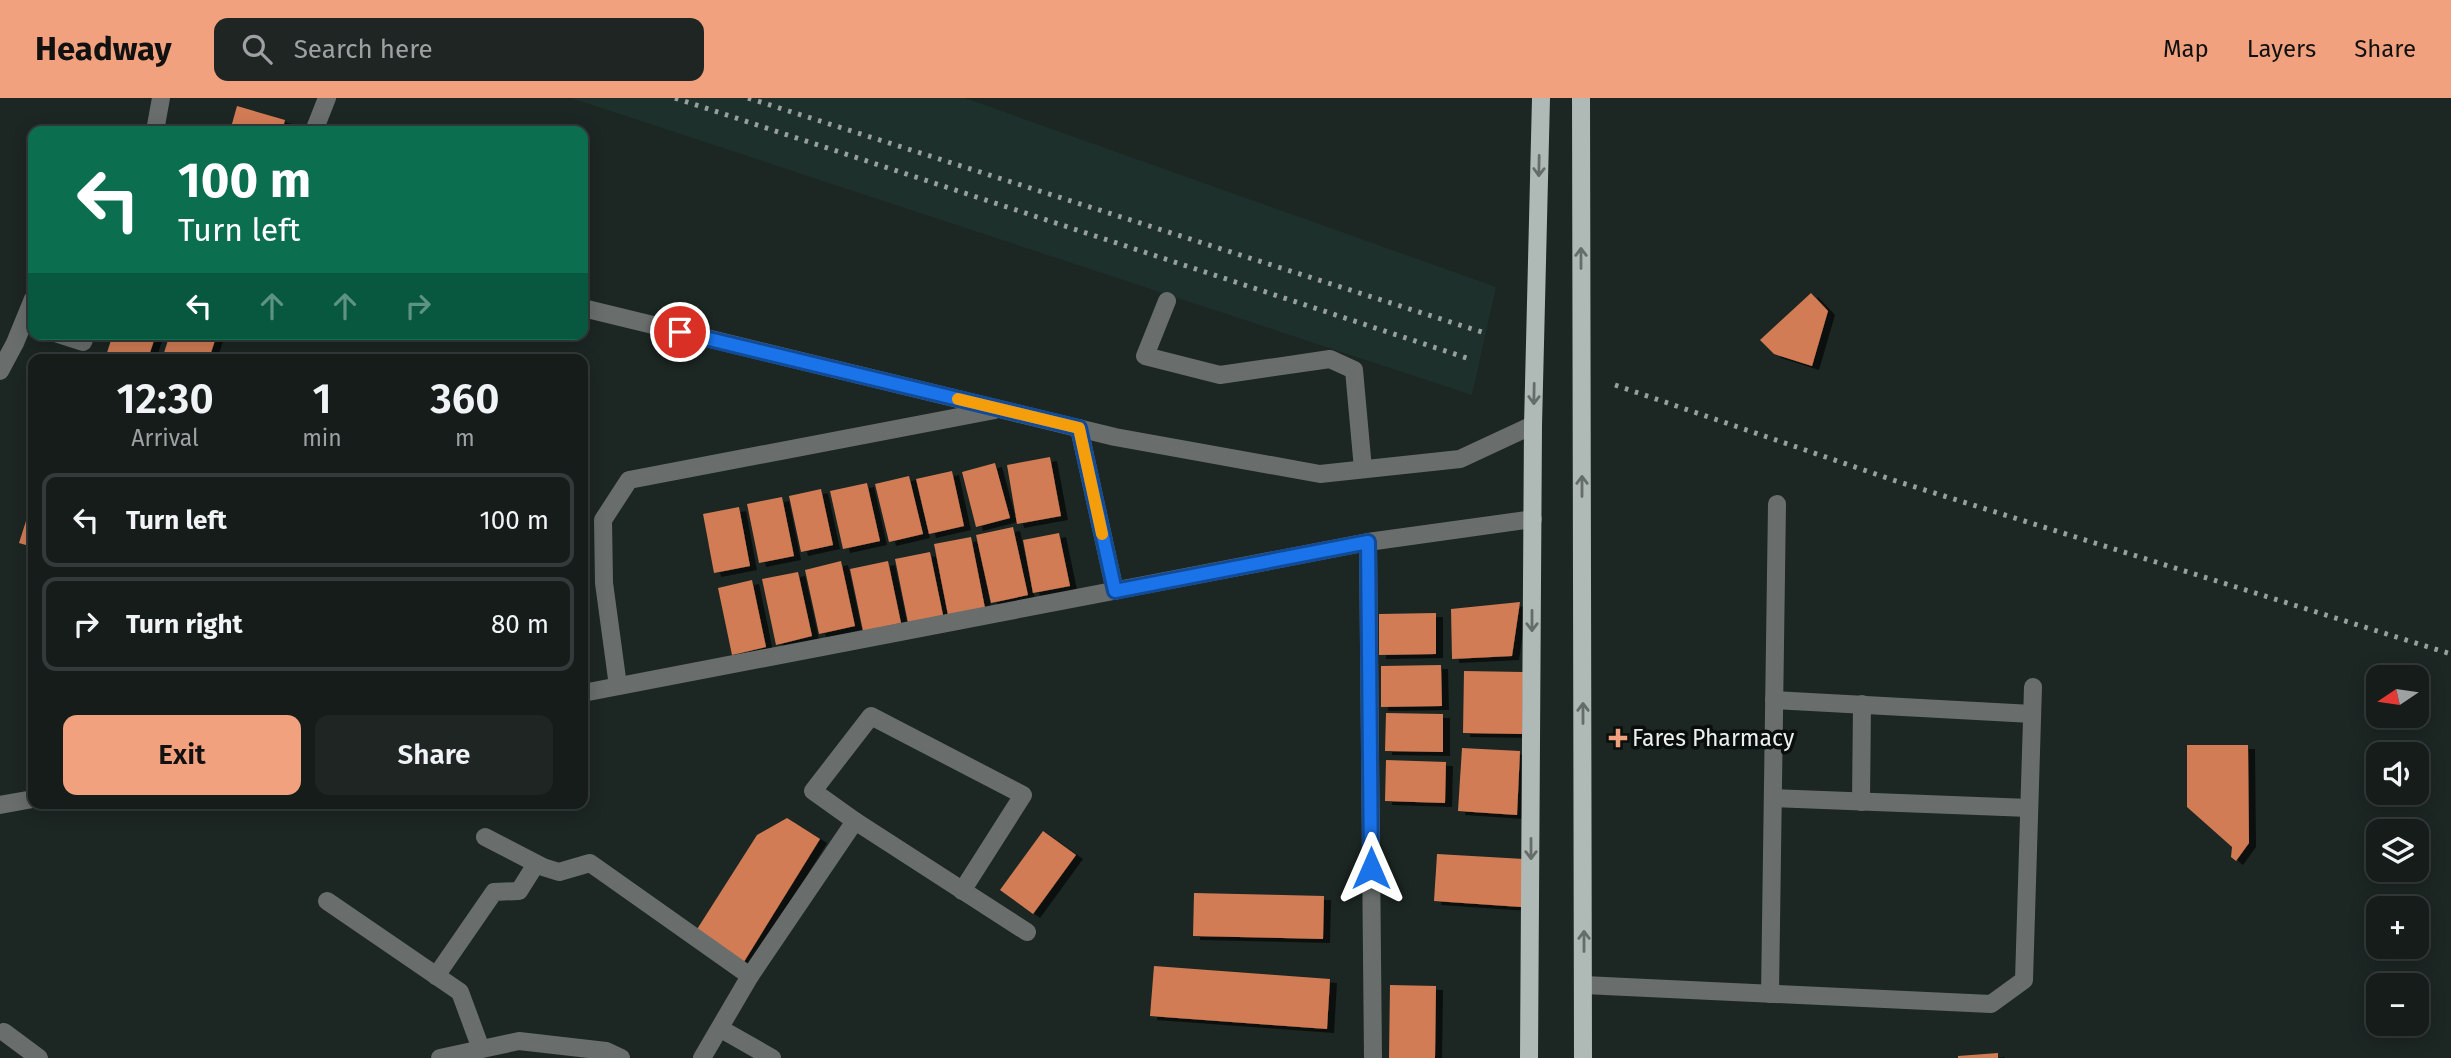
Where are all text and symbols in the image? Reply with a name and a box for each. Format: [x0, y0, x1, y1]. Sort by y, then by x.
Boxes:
search box [214, 18, 704, 81]
text: Headway [35, 29, 172, 69]
icon: search [238, 30, 276, 68]
text: Search here [294, 34, 433, 65]
text: Map [2163, 35, 2209, 63]
text: Layers [2247, 35, 2316, 63]
text: Share [2354, 35, 2416, 63]
text: 100 m [178, 151, 311, 210]
icon: left [63, 154, 154, 245]
one-way arrow [1533, 154, 1546, 177]
text: Turn left [178, 211, 300, 249]
one-way arrow [1574, 247, 1588, 270]
icon: left [180, 287, 218, 325]
icon: ahead [253, 287, 291, 325]
icon: ahead [326, 287, 364, 325]
icon: right [399, 287, 437, 325]
pin [650, 302, 710, 362]
icon: arrive [661, 313, 699, 351]
text: 12:30 [116, 374, 214, 424]
text: 1 [312, 374, 332, 424]
text: 360 [430, 374, 500, 424]
one-way arrow [1527, 382, 1541, 405]
text: Arrival [131, 424, 199, 452]
text: min [302, 424, 342, 452]
text: m [455, 424, 475, 452]
one-way arrow [1575, 475, 1589, 498]
icon: left [67, 501, 105, 539]
text: Turn left [126, 505, 227, 536]
text: 100 m [480, 505, 549, 536]
icon: right [67, 605, 105, 643]
text: Turn right [126, 609, 243, 640]
text: 80 m [491, 609, 549, 640]
one-way arrow [1526, 609, 1539, 632]
north arrow [2366, 665, 2429, 728]
map controls [2366, 665, 2429, 1036]
one-way arrow [1576, 702, 1590, 725]
button: Exit [63, 715, 301, 795]
button: Share [315, 715, 553, 795]
place label: Fares Pharmacy [1632, 724, 1795, 752]
marker: Fares Pharmacy [1610, 730, 1626, 746]
button: sound [2366, 742, 2429, 805]
button: layers [2366, 819, 2429, 882]
position arrow [1334, 831, 1408, 905]
one-way arrow [1524, 837, 1537, 860]
button: + [2366, 896, 2429, 959]
one-way arrow [1577, 930, 1591, 953]
button: − [2366, 973, 2429, 1036]

